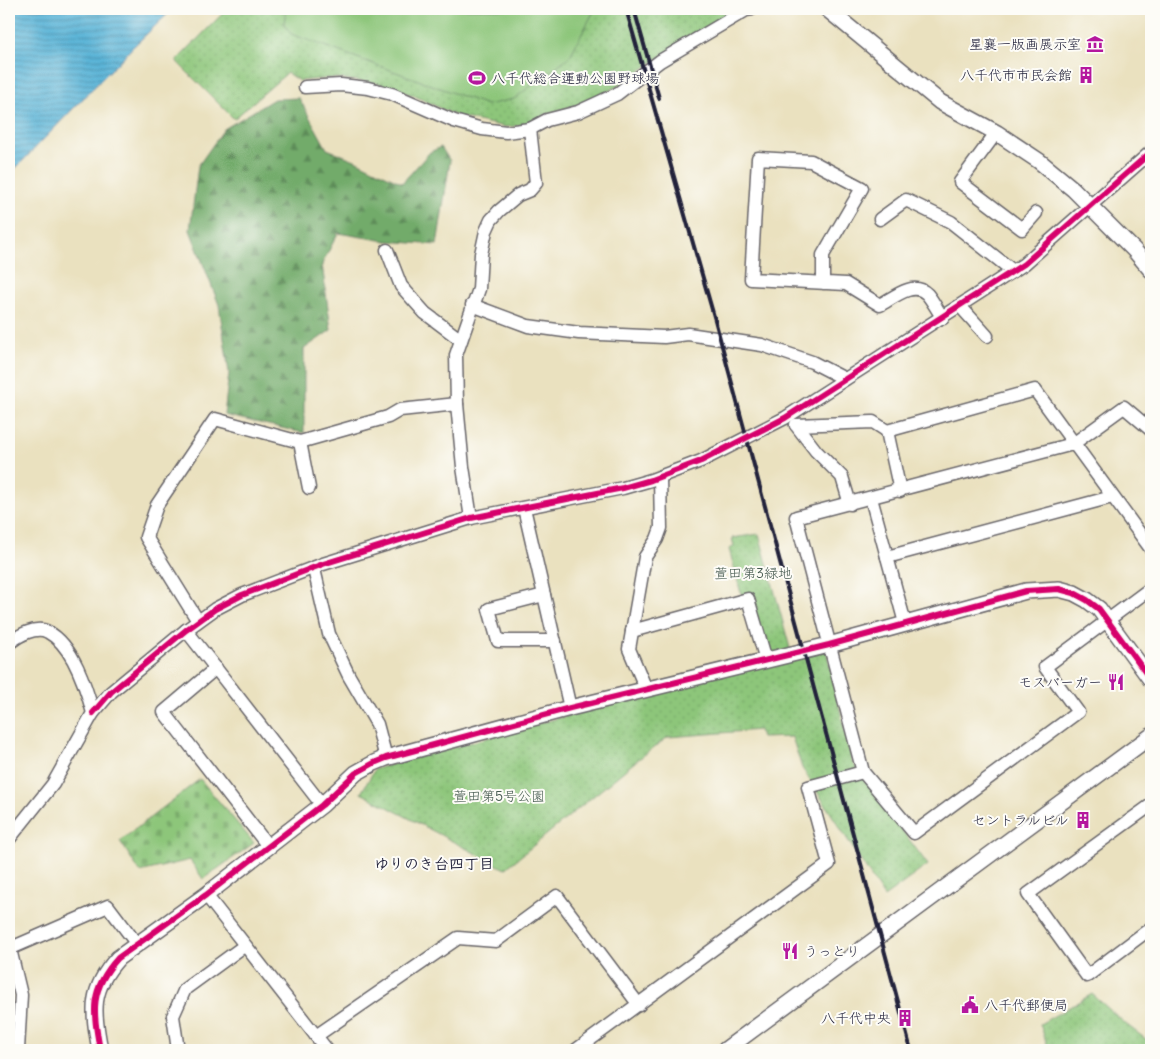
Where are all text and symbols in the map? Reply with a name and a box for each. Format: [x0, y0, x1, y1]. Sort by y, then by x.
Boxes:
museum icon: 星襄一版画展示室 [1085, 34, 1105, 54]
place label: 星襄一版画展示室 [969, 35, 1081, 53]
building icon: 八千代市市民会館 [1076, 65, 1096, 85]
place label: 八千代市市民会館 [960, 66, 1072, 84]
sports icon: 八千代総合運動公園野球場 [467, 68, 487, 88]
place label: 八千代総合運動公園野球場 [491, 69, 659, 87]
park label: 萱田第3緑地 [714, 564, 792, 582]
restaurant icon: モスバーガー [1106, 672, 1126, 692]
place label: モスバーガー [1018, 673, 1102, 691]
park label: 萱田第5号公園 [453, 787, 545, 805]
building icon: セントラルビル [1073, 810, 1093, 830]
place label: セントラルビル [972, 811, 1069, 829]
district label: ゆりのき台四丁目 [374, 854, 494, 873]
restaurant icon: うっとり [780, 941, 800, 961]
place label: うっとり [804, 942, 860, 960]
public building icon: 八千代郵便局 [960, 995, 980, 1015]
place label: 八千代郵便局 [984, 996, 1068, 1014]
building icon: 八千代中央 [895, 1008, 915, 1028]
place label: 八千代中央 [821, 1009, 891, 1027]

